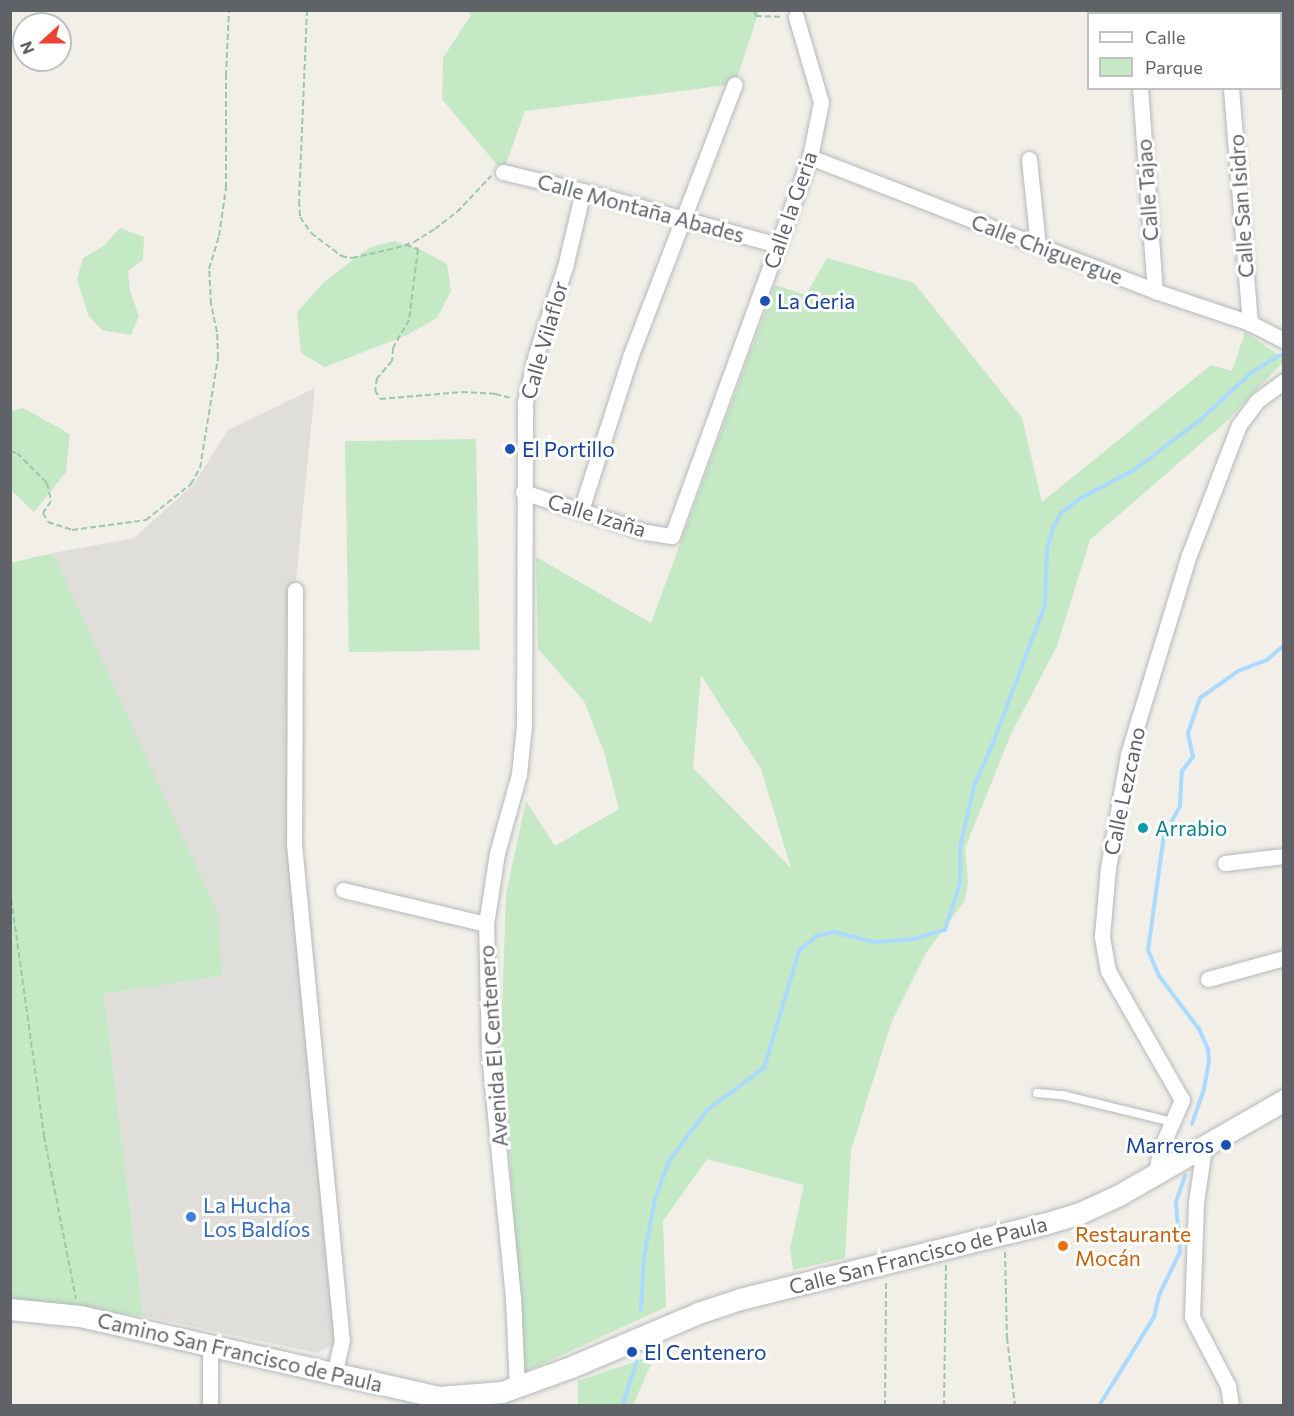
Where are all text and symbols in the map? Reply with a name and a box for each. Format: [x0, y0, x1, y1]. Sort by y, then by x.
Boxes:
north arrow [12, 12, 72, 72]
legend [1087, 12, 1282, 90]
text: Calle [1145, 26, 1185, 48]
text: N [16, 39, 38, 57]
text: Parque [1145, 56, 1203, 78]
street label: Calle San Isidro [1223, 133, 1259, 279]
street label: Calle Tajao [1131, 138, 1163, 242]
street label: Calle la Geria [758, 148, 822, 272]
street label: Calle Montaña Abades [535, 168, 747, 248]
street label: Calle Chiguergue [968, 209, 1126, 289]
street label: Calle Vilaflor [515, 278, 573, 402]
place label: La Geria [777, 288, 855, 314]
marker: La Geria [758, 294, 772, 308]
place label: El Portillo [522, 436, 615, 462]
marker: El Portillo [503, 442, 517, 456]
street label: Calle Izaña [545, 488, 649, 542]
street label: Calle Lezcano [1098, 725, 1150, 857]
place label: Arrabio [1155, 815, 1227, 841]
marker: Arrabio [1136, 821, 1150, 835]
street label: Avenida El Centenero [473, 944, 513, 1148]
place label: Marreros [1126, 1132, 1214, 1158]
marker: Marreros [1219, 1138, 1233, 1152]
place label: La Hucha Los Baldíos [203, 1192, 310, 1242]
marker: La Hucha Los Baldíos [184, 1210, 198, 1224]
street label: Calle San Francisco de Paula [786, 1211, 1050, 1299]
place label: Restaurante Mocán [1075, 1221, 1191, 1271]
marker: Restaurante Mocán [1056, 1239, 1070, 1253]
street label: Camino San Francisco de Paula [95, 1307, 385, 1397]
place label: El Centenero [644, 1339, 767, 1365]
marker: El Centenero [625, 1345, 639, 1359]

